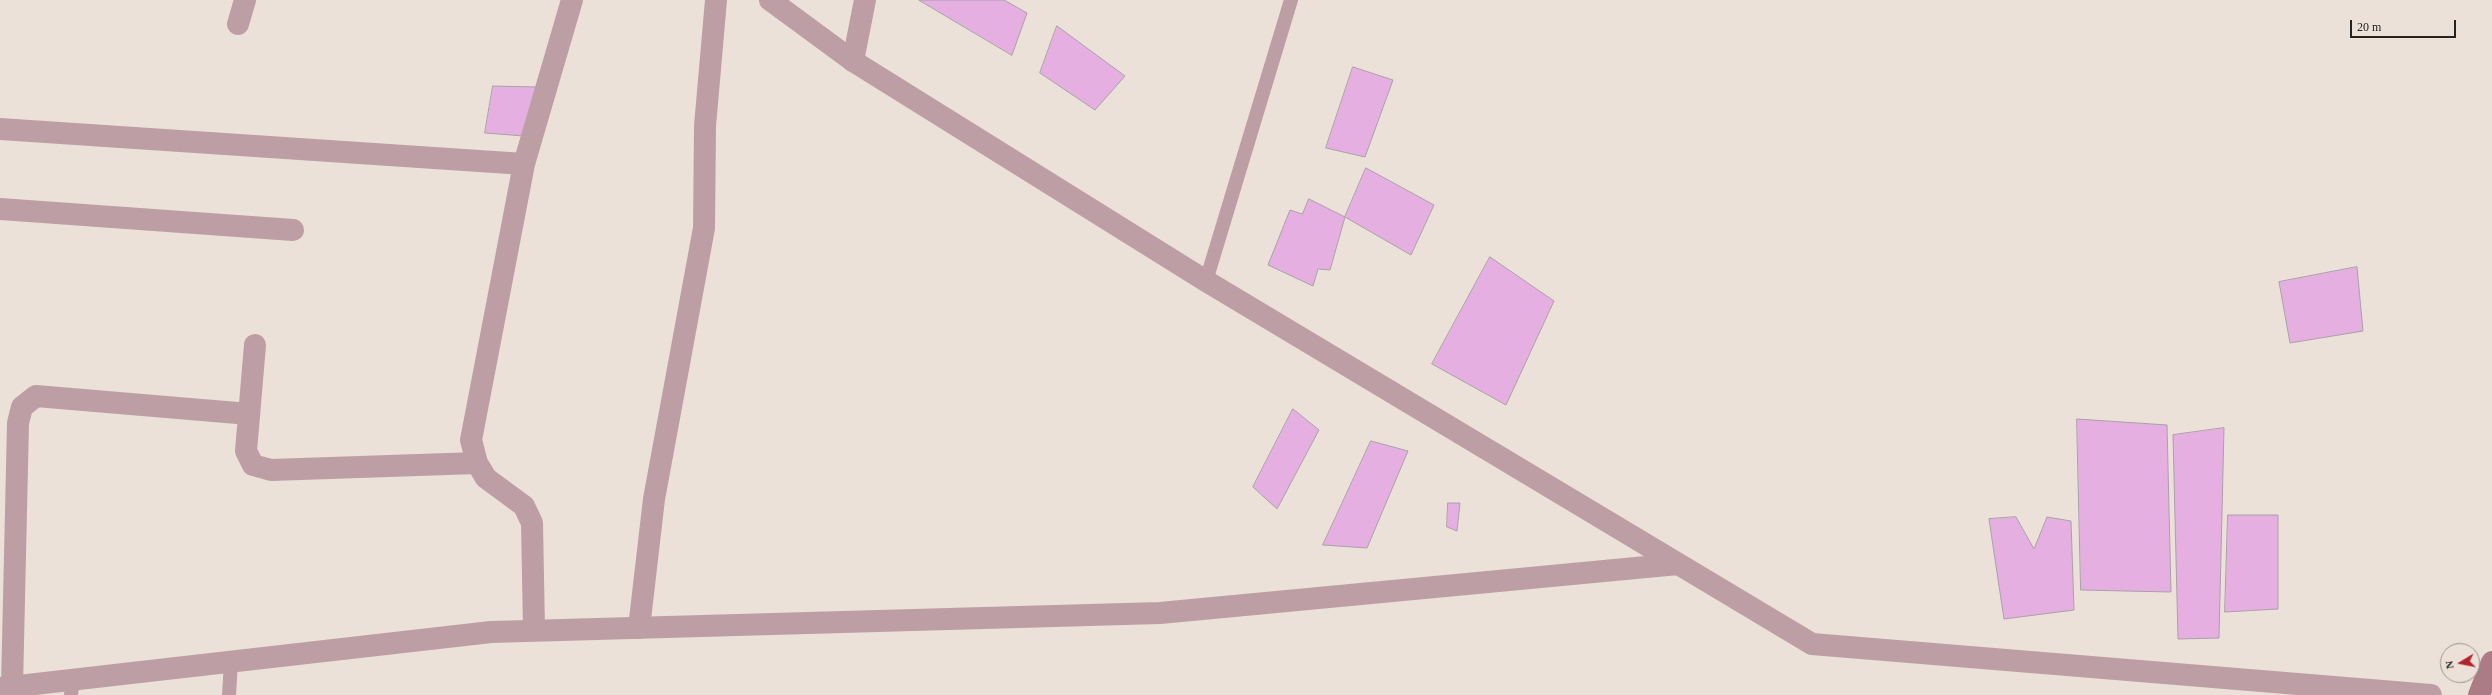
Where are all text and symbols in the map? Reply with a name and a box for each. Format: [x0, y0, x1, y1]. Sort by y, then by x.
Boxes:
scale bar [2352, 12, 2458, 38]
text: 20 m [2357, 20, 2381, 34]
north arrow [2440, 643, 2480, 683]
text: N [2443, 660, 2456, 670]

